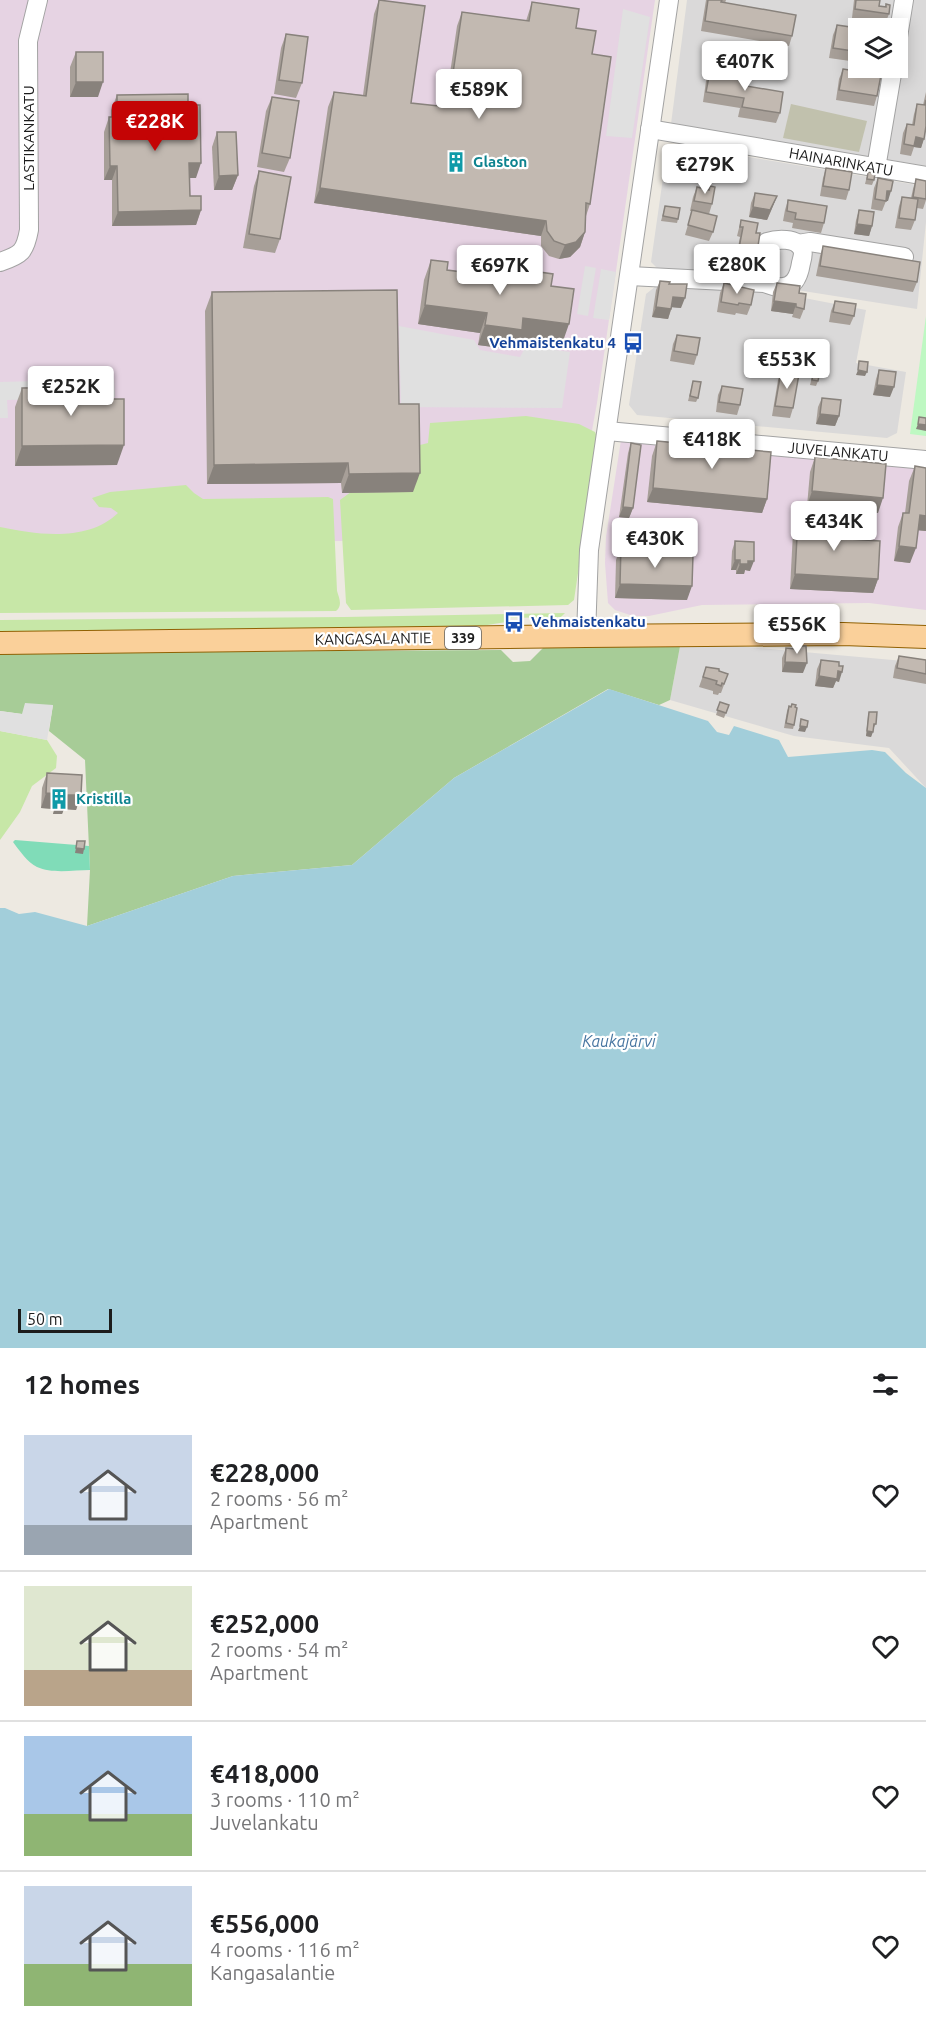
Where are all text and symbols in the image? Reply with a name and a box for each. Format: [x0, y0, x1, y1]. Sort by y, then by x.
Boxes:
map controls [848, 18, 908, 78]
button: layers [848, 18, 908, 78]
pin: €407K [703, 41, 787, 92]
text: €407K [716, 49, 774, 72]
pin: €589K [437, 69, 521, 120]
text: €589K [450, 77, 508, 100]
street label: LASTIKANKATU [20, 85, 37, 191]
pin: €228K [113, 101, 197, 152]
text: €228K [126, 109, 184, 132]
pin: €279K [663, 144, 747, 195]
street label: HAINARINKATU [788, 144, 895, 179]
building icon: Glaston [444, 150, 468, 174]
text: €279K [676, 152, 734, 175]
place label: Glaston [473, 153, 527, 170]
pin: €280K [695, 244, 779, 295]
pin: €697K [458, 245, 542, 296]
text: €280K [708, 252, 766, 275]
text: €697K [471, 253, 529, 276]
bus stop icon: Vehmaistenkatu 4 [621, 331, 645, 355]
place label: Vehmaistenkatu 4 [489, 334, 616, 351]
pin: €553K [745, 339, 829, 390]
text: €553K [758, 347, 816, 370]
pin: €252K [29, 366, 113, 417]
text: €252K [42, 374, 100, 397]
pin: €418K [670, 419, 754, 470]
text: €418K [683, 427, 741, 450]
street label: JUVELANKATU [787, 439, 889, 464]
pin: €434K [792, 501, 876, 552]
text: €434K [805, 509, 863, 532]
pin: €430K [613, 518, 697, 569]
text: €430K [626, 526, 684, 549]
pin: €556K [755, 604, 839, 655]
bus stop icon: Vehmaistenkatu [502, 610, 526, 634]
text: €556K [768, 612, 826, 635]
place label: Vehmaistenkatu [531, 613, 646, 630]
road number: 339 [445, 627, 481, 649]
street label: KANGASALANTIE [314, 629, 432, 648]
building icon: Kristilla [47, 787, 71, 811]
place label: Kristilla [76, 790, 131, 807]
water label: Kaukajärvi [582, 1032, 657, 1050]
scale bar [18, 1306, 112, 1334]
text: 50 m [27, 1310, 63, 1328]
icon: filters [869, 1368, 902, 1401]
text: 12 homes [24, 1370, 140, 1399]
text: €228,000 [210, 1458, 319, 1487]
icon: home [72, 1459, 144, 1531]
icon: heart [869, 1479, 902, 1512]
text: 2 rooms · 56 m² [210, 1487, 348, 1510]
text: Apartment [210, 1510, 308, 1533]
text: €252,000 [210, 1609, 319, 1638]
icon: home [72, 1610, 144, 1682]
icon: heart [869, 1630, 902, 1663]
text: 2 rooms · 54 m² [210, 1638, 348, 1661]
text: Apartment [210, 1661, 308, 1684]
text: €418,000 [210, 1759, 319, 1788]
icon: home [72, 1760, 144, 1832]
icon: heart [869, 1780, 902, 1813]
text: 3 rooms · 110 m² [210, 1788, 360, 1811]
text: Juvelankatu [210, 1811, 319, 1834]
text: €556,000 [210, 1909, 319, 1938]
icon: home [72, 1910, 144, 1982]
icon: heart [869, 1930, 902, 1963]
text: 4 rooms · 116 m² [210, 1938, 360, 1961]
text: Kangasalantie [210, 1961, 335, 1984]

